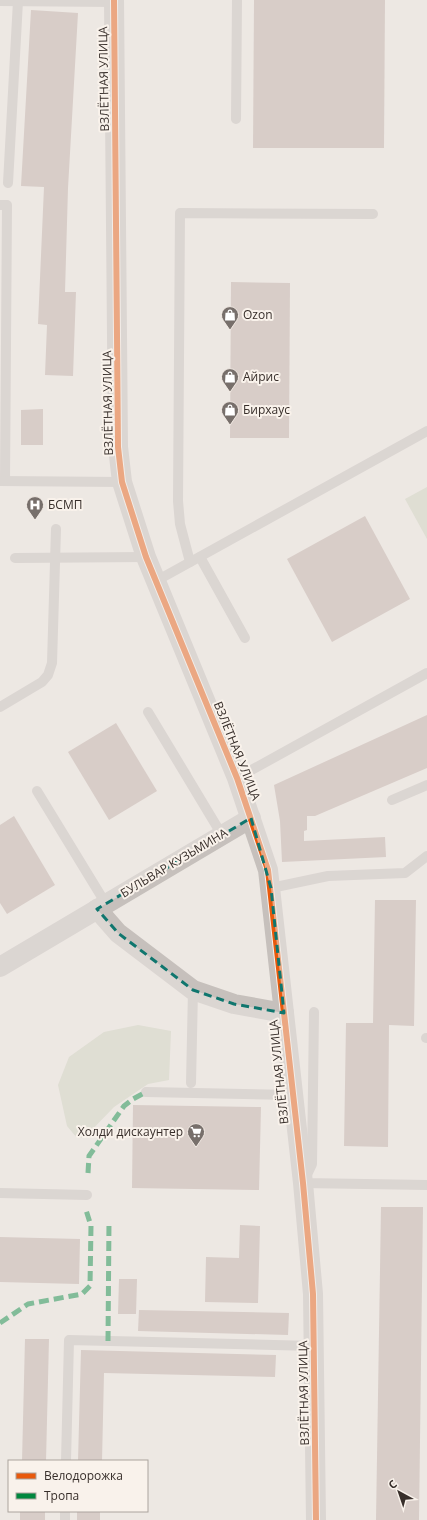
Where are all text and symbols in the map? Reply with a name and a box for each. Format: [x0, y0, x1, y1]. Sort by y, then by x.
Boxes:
street label: ВЗЛЁТНАЯ УЛИЦА [94, 26, 113, 132]
shop icon: Ozon [220, 305, 240, 330]
place label: Ozon [243, 306, 273, 323]
street label: ВЗЛЁТНАЯ УЛИЦА [98, 350, 117, 456]
shop icon: Айрис [220, 367, 240, 392]
place label: Айрис [243, 368, 279, 385]
shop icon: Бирхаус [220, 400, 240, 425]
place label: Бирхаус [243, 401, 290, 418]
hospital icon: БСМП [25, 495, 45, 520]
place label: БСМП [48, 496, 82, 513]
street label: ВЗЛЁТНАЯ УЛИЦА [210, 699, 265, 803]
street label: БУЛЬВАР КУЗЬМИНА [117, 824, 231, 901]
street label: ВЗЛЁТНАЯ УЛИЦА [265, 1019, 292, 1125]
supermarket icon: Холди дискаунтер [186, 1122, 206, 1147]
place label: Холди дискаунтер [78, 1123, 183, 1140]
street label: ВЗЛЁТНАЯ УЛИЦА [294, 1340, 313, 1446]
legend [8, 1460, 148, 1512]
text: Велодорожка [44, 1467, 123, 1484]
north arrow [379, 1472, 419, 1512]
text: С [385, 1476, 400, 1492]
text: Тропа [44, 1487, 79, 1504]

